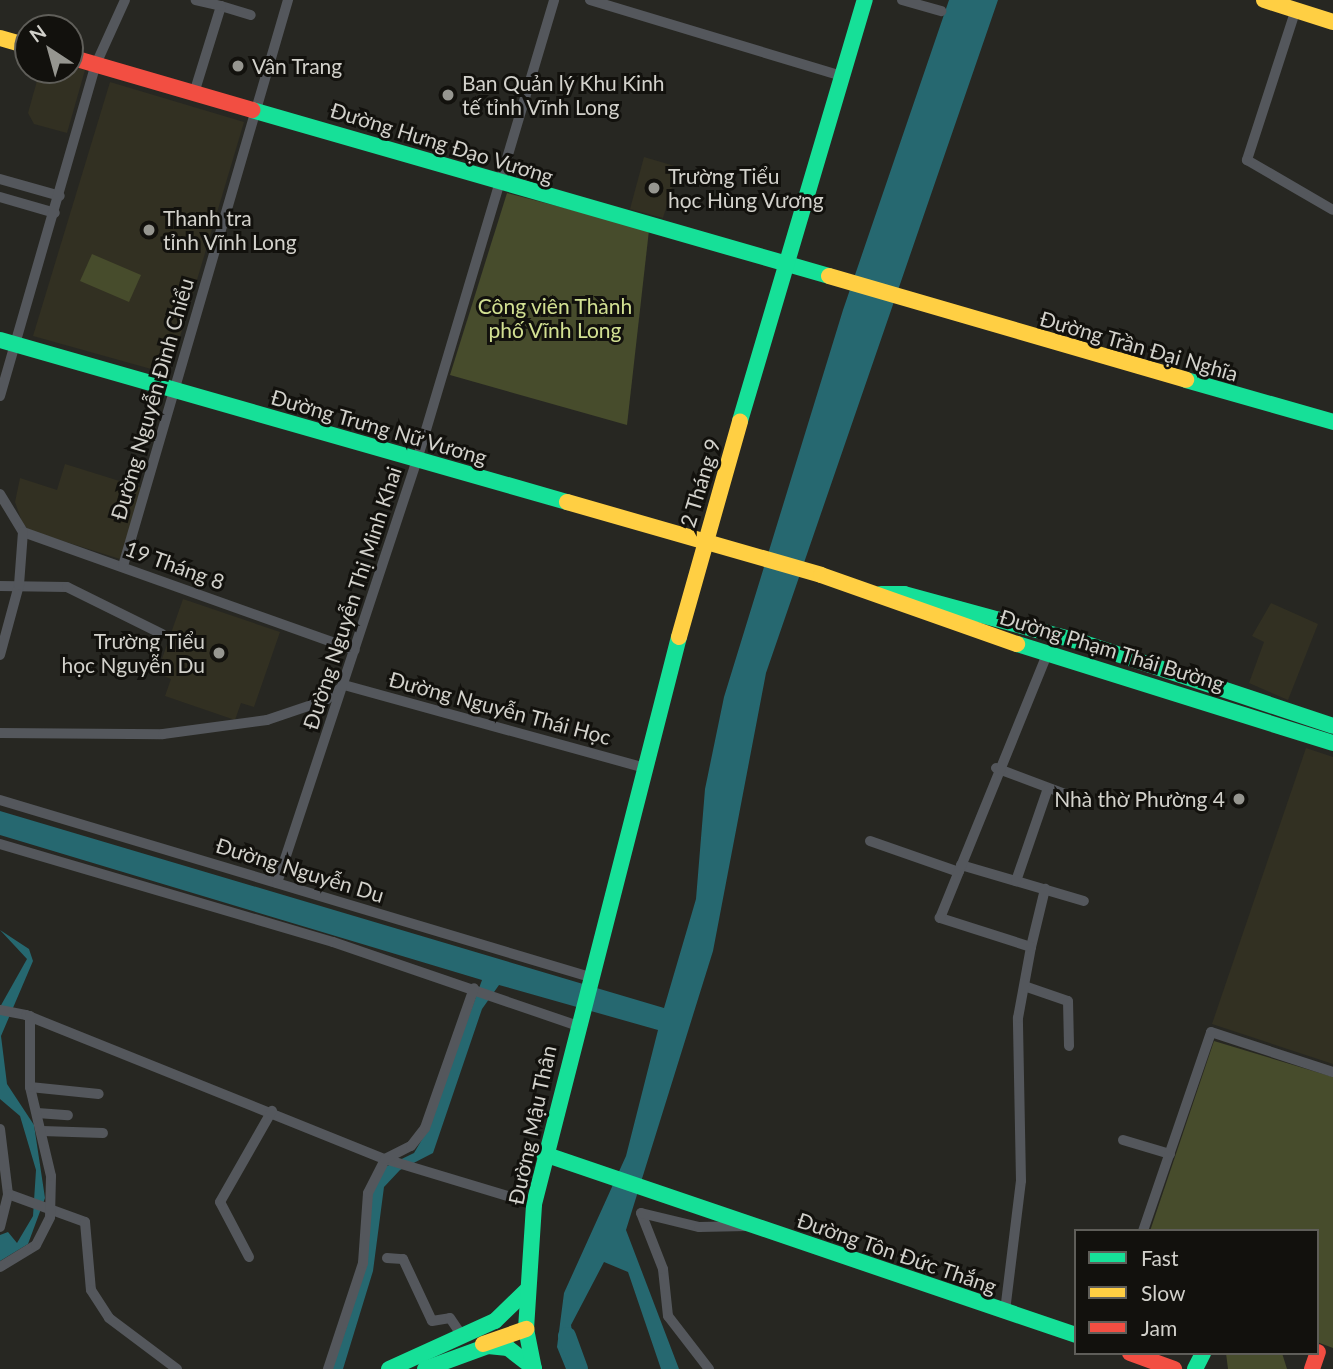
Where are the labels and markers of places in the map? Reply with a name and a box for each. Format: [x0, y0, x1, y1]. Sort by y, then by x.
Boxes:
place label: Vân Trang [252, 53, 343, 79]
marker: Vân Trang [230, 58, 246, 74]
place label: Ban Quản lý Khu Kinh tế tỉnh Vĩnh Long [462, 70, 665, 120]
marker: Ban Quản lý Khu Kinh tế tỉnh Vĩnh Long [440, 87, 456, 103]
place label: Trường Tiểu học Hùng Vương [668, 163, 824, 213]
marker: Trường Tiểu học Hùng Vương [646, 180, 662, 196]
place label: Thanh tra tỉnh Vĩnh Long [163, 205, 297, 255]
marker: Thanh tra tỉnh Vĩnh Long [141, 222, 157, 238]
place label: Trường Tiểu học Nguyễn Du [61, 628, 205, 678]
marker: Trường Tiểu học Nguyễn Du [211, 645, 227, 661]
place label: Nhà thờ Phường 4 [1054, 786, 1225, 812]
marker: Nhà thờ Phường 4 [1231, 791, 1247, 807]

